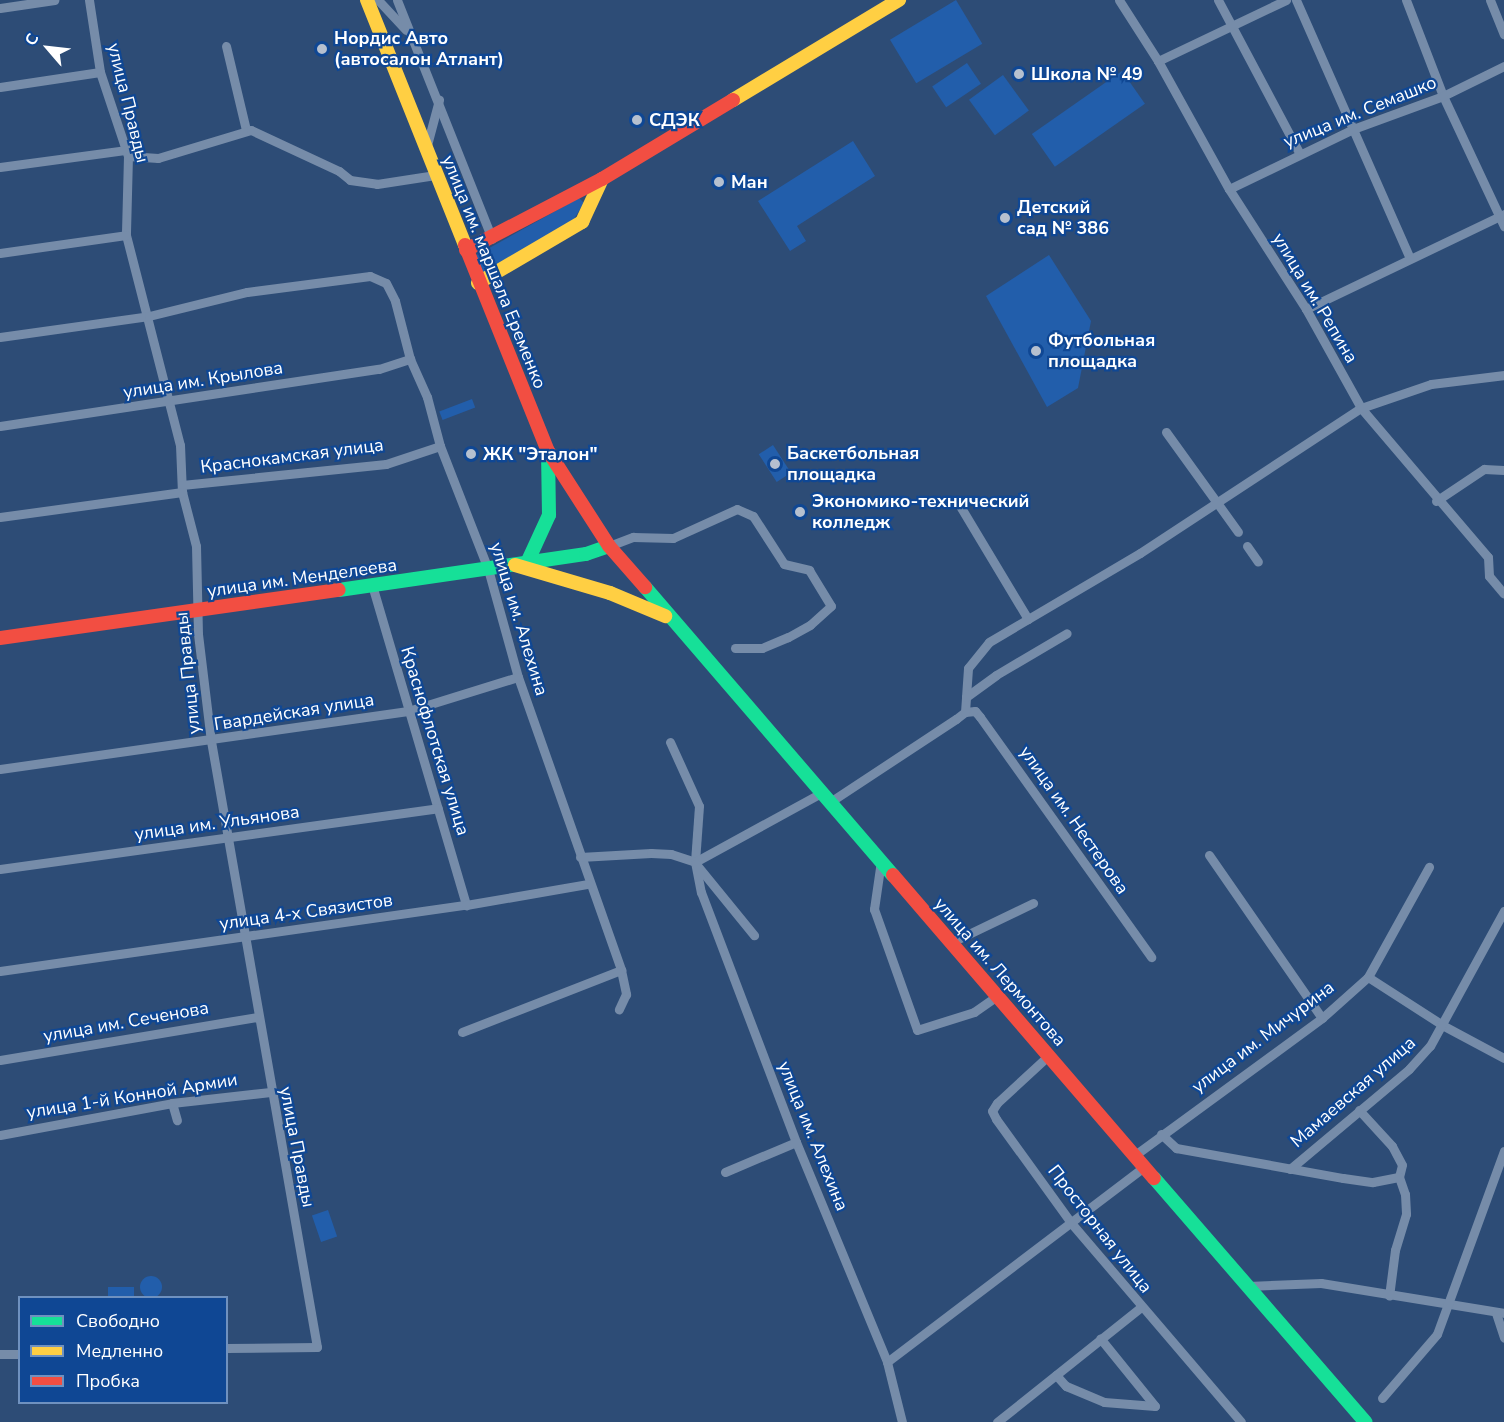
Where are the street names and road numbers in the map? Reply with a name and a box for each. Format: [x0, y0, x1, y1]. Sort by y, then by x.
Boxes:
street label: улица Правды [103, 41, 153, 165]
street label: улица им. Семашко [1280, 71, 1440, 153]
street label: улица им. маршала Еременко [437, 152, 551, 392]
street label: улица им. Репина [1268, 229, 1362, 367]
street label: улица им. Крылова [122, 357, 284, 403]
street label: Краснокамская улица [199, 434, 385, 478]
street label: улица им. Алехина [485, 540, 553, 698]
street label: улица им. Менделеева [206, 554, 398, 602]
street label: улица Правды [171, 611, 205, 735]
street label: Краснофлотская улица [396, 644, 474, 838]
street label: Гвардейская улица [212, 689, 376, 735]
street label: улица им. Нестерова [1015, 742, 1133, 898]
street label: улица им. Ульянова [133, 801, 301, 845]
street label: улица 4-х Связистов [218, 889, 394, 935]
street label: улица им. Лермонтова [930, 893, 1070, 1051]
street label: улица им. Мичурина [1188, 976, 1338, 1098]
street label: улица им. Сеченова [42, 997, 210, 1047]
street label: Мамаевская улица [1286, 1032, 1420, 1152]
street label: улица им. Алехина [773, 1058, 853, 1214]
street label: улица 1-й Конной Армии [25, 1069, 239, 1123]
street label: улица Правды [275, 1085, 319, 1209]
street label: Просторная улица [1043, 1161, 1157, 1297]

